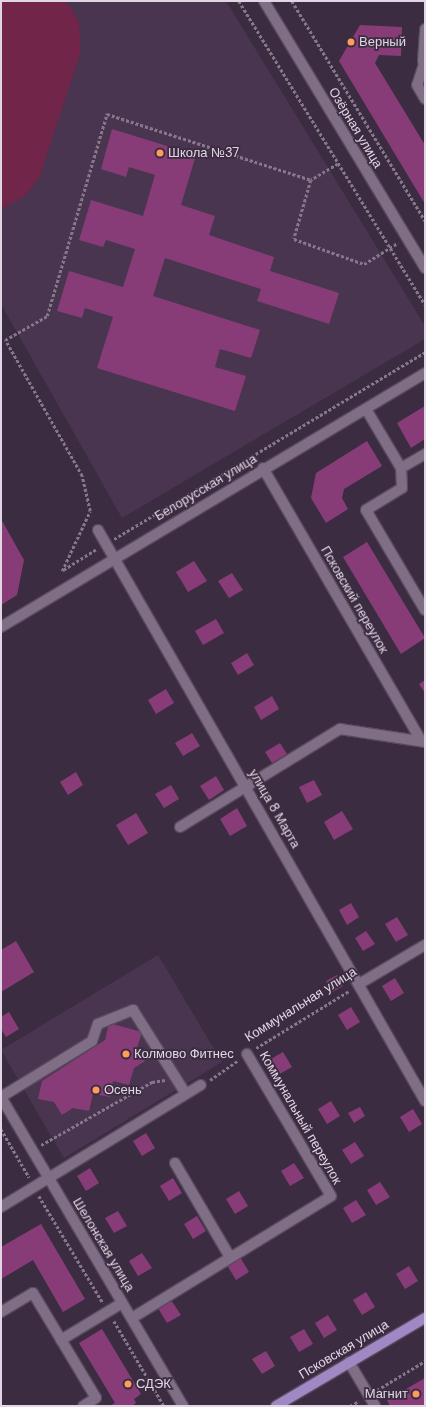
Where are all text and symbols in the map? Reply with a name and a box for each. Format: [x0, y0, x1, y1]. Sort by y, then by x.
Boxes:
place label: Верный [359, 34, 406, 50]
marker: Верный [346, 37, 356, 47]
street label: Озёрная улица [325, 85, 385, 171]
place label: Школа №37 [168, 145, 239, 161]
marker: Школа №37 [155, 148, 165, 158]
street label: Белорусская улица [152, 451, 260, 525]
street label: Псковский переулок [317, 544, 391, 656]
street label: улица 8 Марта [245, 767, 303, 851]
street label: Коммунальная улица [242, 964, 360, 1046]
place label: Колмово Фитнес [134, 1046, 234, 1062]
marker: Колмово Фитнес [121, 1049, 131, 1059]
street label: Коммунальный переулок [256, 1049, 344, 1187]
place label: Осень [104, 1082, 142, 1098]
marker: Осень [91, 1085, 101, 1095]
street label: Шелонская улица [69, 1195, 137, 1295]
street label: Псковская улица [296, 1317, 392, 1383]
place label: СДЭК [136, 1376, 171, 1392]
marker: СДЭК [123, 1379, 133, 1389]
place label: Магнит [365, 1386, 408, 1402]
marker: Магнит [411, 1389, 421, 1399]

